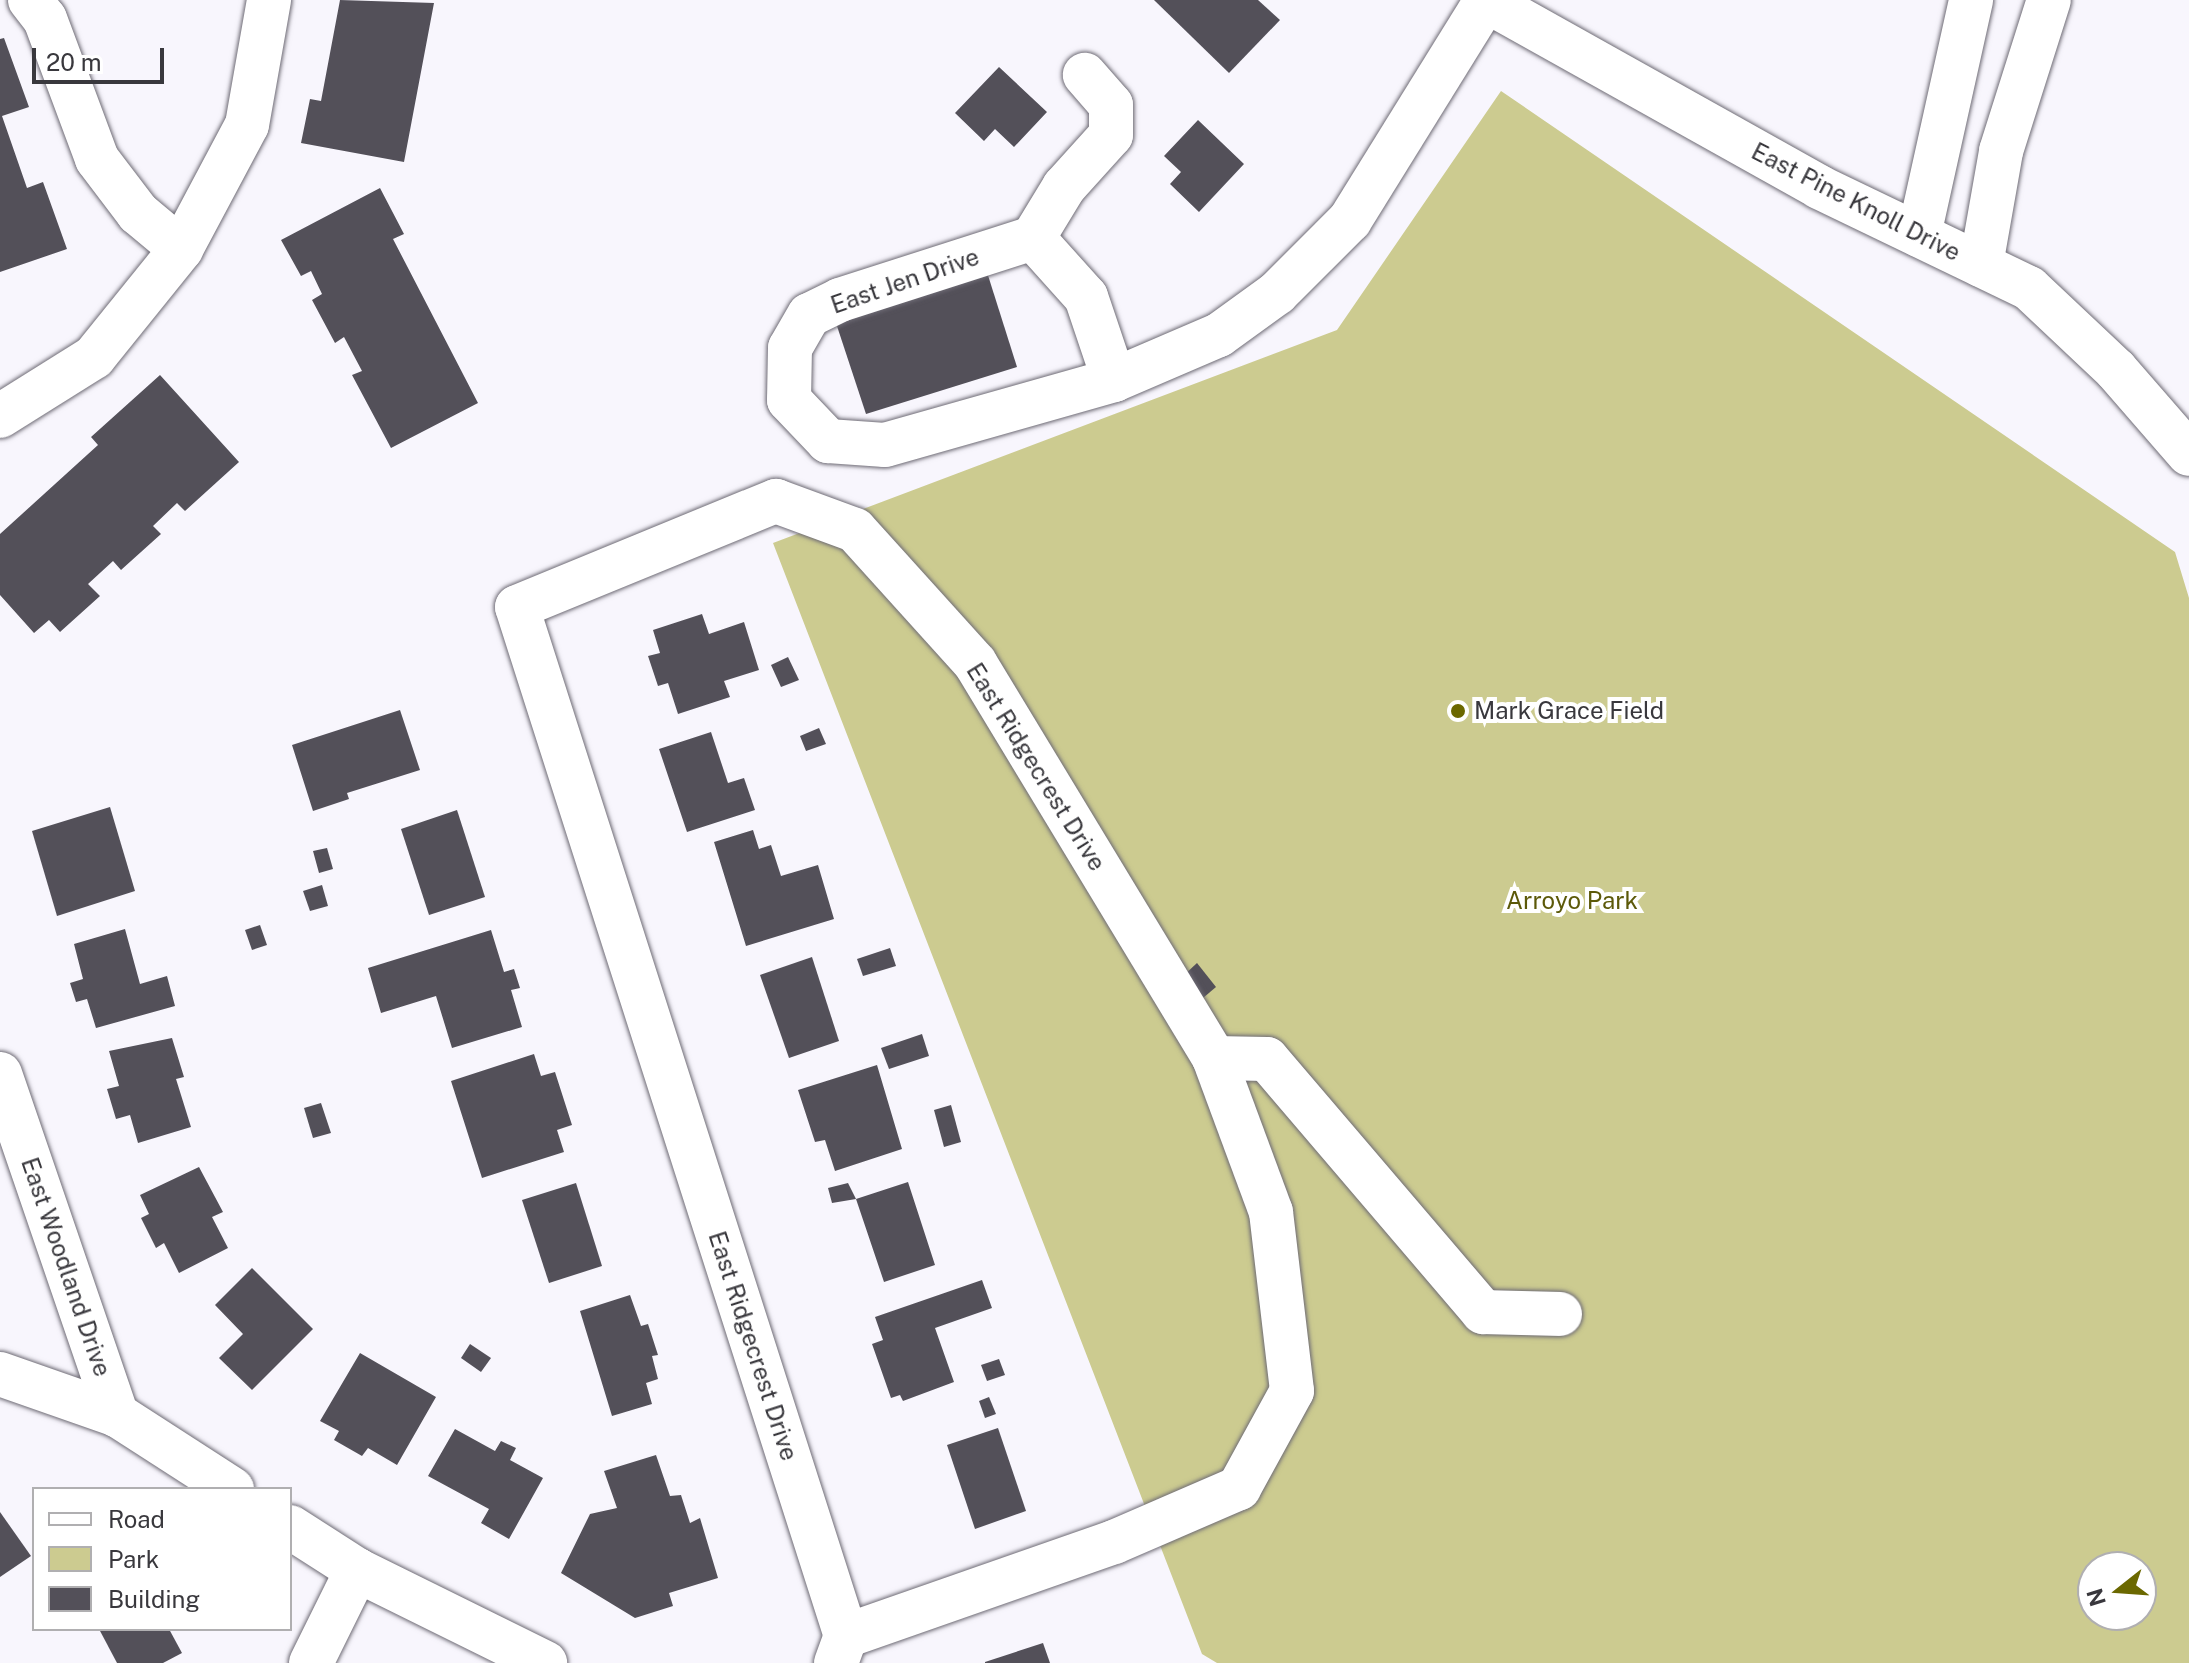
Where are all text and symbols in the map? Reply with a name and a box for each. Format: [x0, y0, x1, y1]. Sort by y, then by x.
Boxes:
scale bar [36, 32, 168, 82]
text: 20 m [46, 48, 102, 76]
street label: East Pine Knoll Drive [1747, 137, 1965, 267]
street label: East Jen Drive [827, 242, 983, 320]
street label: East Ridgecrest Drive [960, 658, 1112, 876]
place label: Mark Grace Field [1474, 697, 1664, 725]
marker: Mark Grace Field [1449, 702, 1467, 720]
park label: Arroyo Park [1506, 887, 1638, 915]
street label: East Woodland Drive [15, 1153, 117, 1381]
street label: East Ridgecrest Drive [702, 1228, 804, 1464]
legend [32, 1487, 292, 1631]
text: Road [108, 1505, 165, 1533]
text: Park [108, 1545, 159, 1573]
north arrow [2077, 1551, 2157, 1631]
text: Building [108, 1585, 200, 1613]
text: N [2081, 1585, 2111, 1609]

